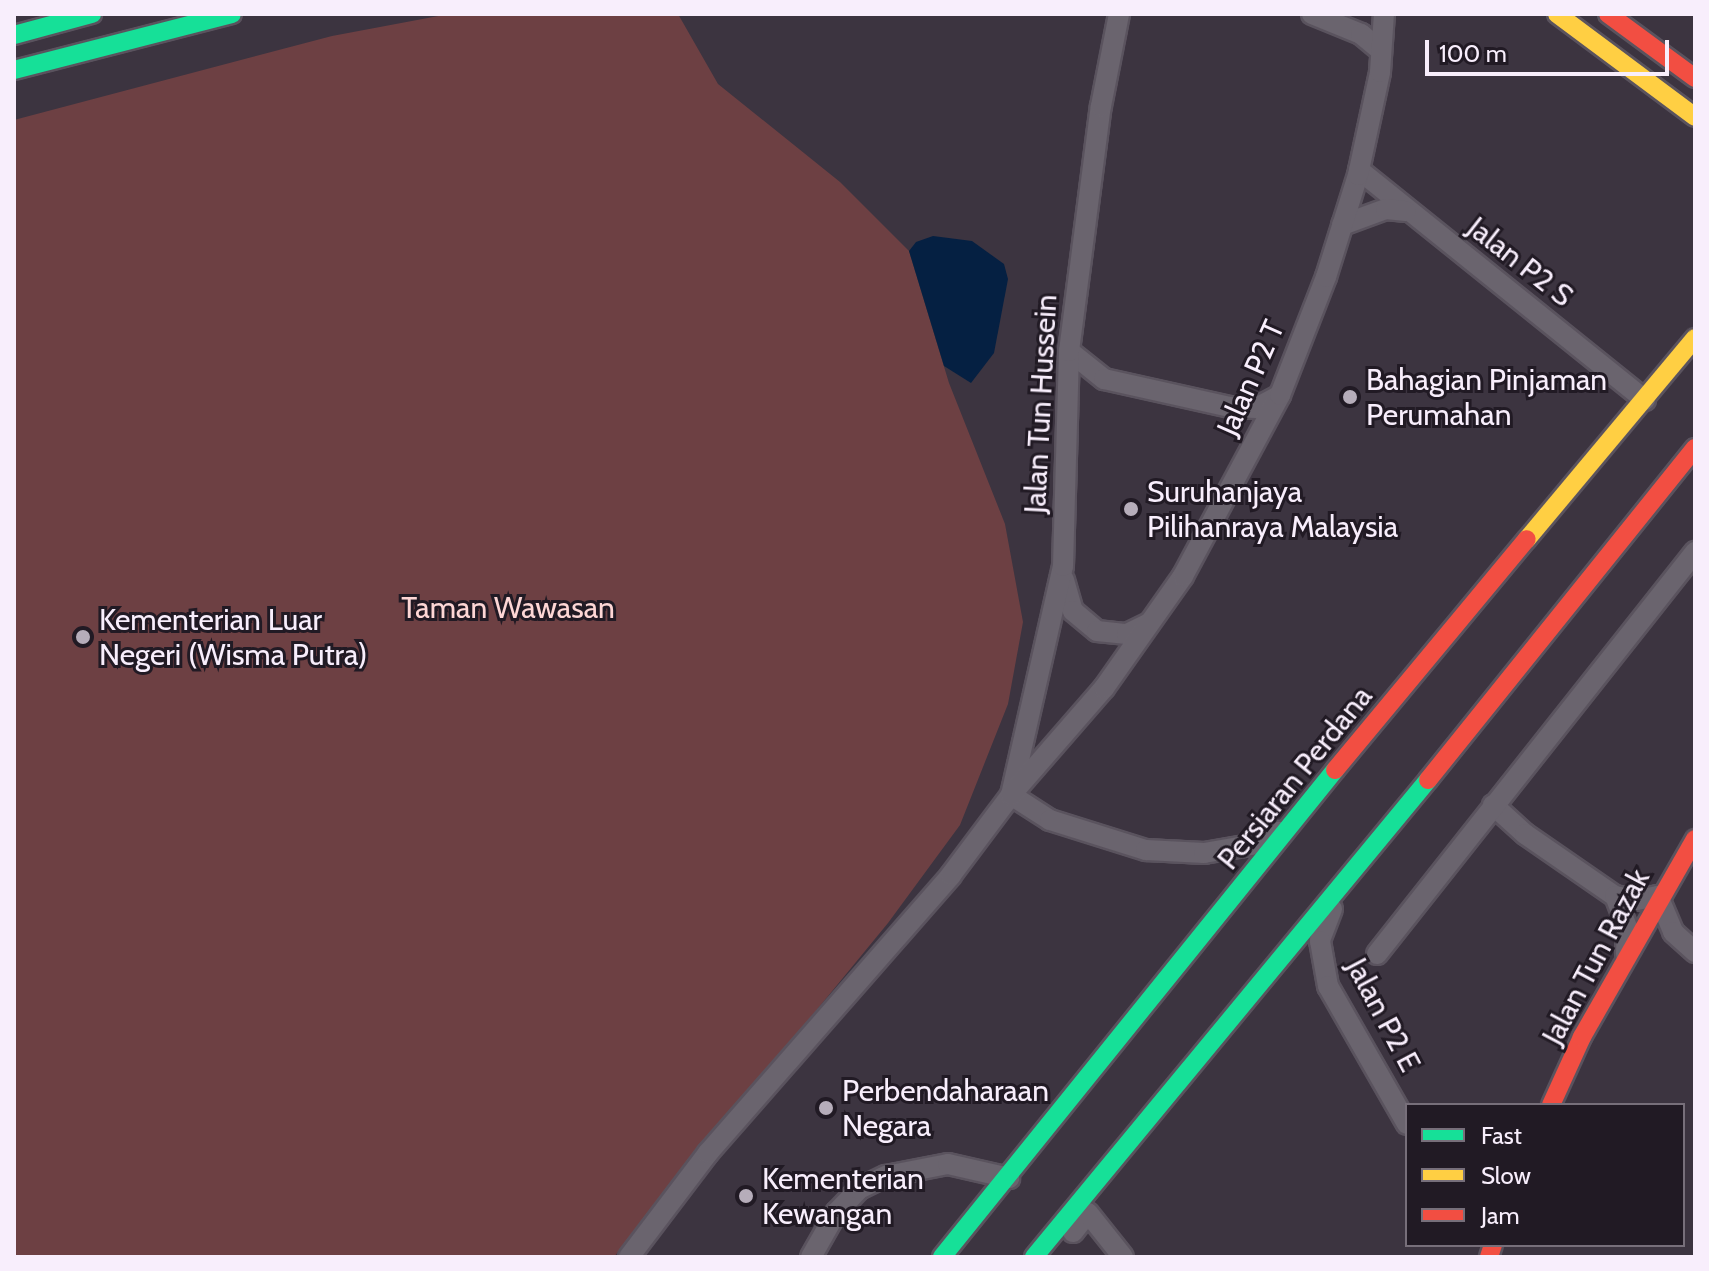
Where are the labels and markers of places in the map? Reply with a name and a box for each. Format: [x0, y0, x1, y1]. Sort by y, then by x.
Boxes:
place label: Bahagian Pinjaman Perumahan [1366, 362, 1607, 432]
marker: Bahagian Pinjaman Perumahan [1341, 388, 1359, 406]
place label: Suruhanjaya Pilihanraya Malaysia [1147, 474, 1398, 544]
marker: Suruhanjaya Pilihanraya Malaysia [1122, 500, 1140, 518]
place label: Kementerian Luar Negeri (Wisma Putra) [99, 602, 367, 672]
marker: Kementerian Luar Negeri (Wisma Putra) [74, 628, 92, 646]
place label: Perbendaharaan Negara [842, 1073, 1049, 1144]
marker: Perbendaharaan Negara [817, 1099, 835, 1117]
place label: Kementerian Kewangan [762, 1161, 924, 1232]
marker: Kementerian Kewangan [737, 1187, 755, 1205]

